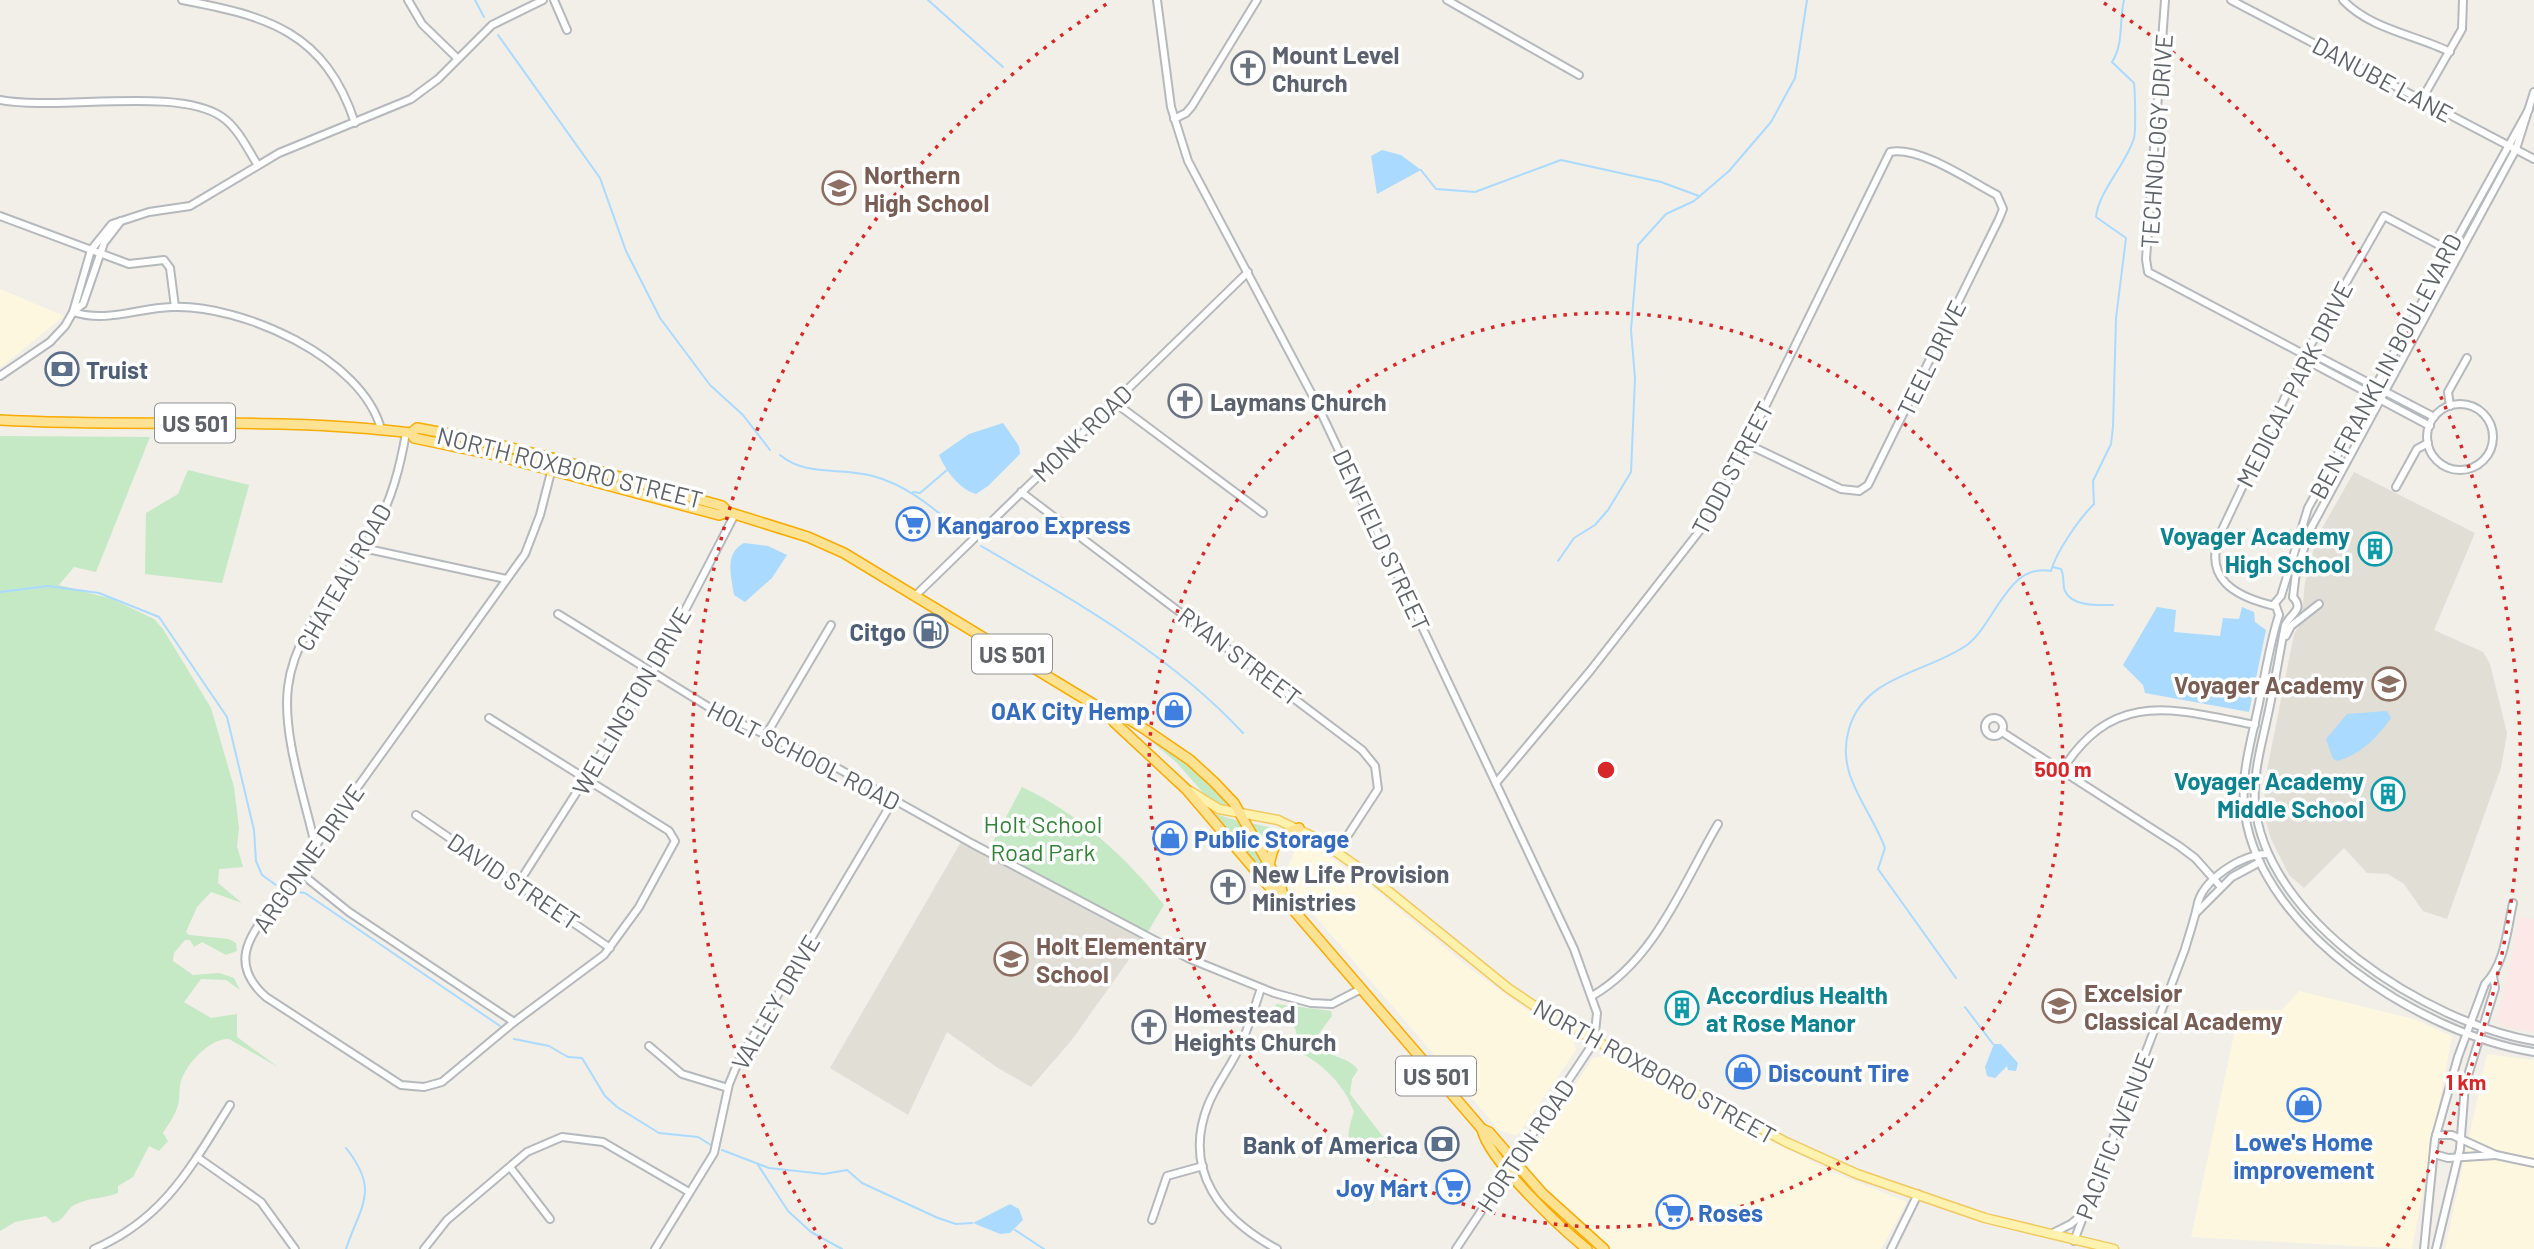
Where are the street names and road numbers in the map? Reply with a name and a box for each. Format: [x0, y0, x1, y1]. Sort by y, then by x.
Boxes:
street label: DANUBE LANE [2308, 30, 2458, 128]
street label: TECHNOLOGY DRIVE [2134, 33, 2178, 249]
street label: BEN FRANKLIN BOULEVARD [2303, 228, 2467, 504]
street label: MEDICAL PARK DRIVE [2230, 276, 2358, 492]
street label: TEEL DRIVE [1891, 295, 1971, 421]
street label: MONK ROAD [1026, 379, 1138, 487]
street label: TODD STREET [1685, 397, 1779, 539]
road number: US 501 [155, 404, 235, 442]
street label: NORTH ROXBORO STREET [434, 420, 706, 514]
street label: DENFIELD STREET [1327, 444, 1437, 636]
street label: CHATEAU ROAD [289, 498, 397, 656]
street label: RYAN STREET [1173, 600, 1307, 712]
street label: WELLINGTON DRIVE [565, 602, 697, 800]
road number: US 501 [972, 634, 1052, 674]
street label: HOLT SCHOOL ROAD [703, 694, 905, 816]
street label: ARGONNE DRIVE [246, 778, 370, 938]
street label: DAVID STREET [443, 826, 585, 936]
street label: VALLEY DRIVE [725, 929, 825, 1075]
street label: NORTH ROXBORO STREET [1529, 992, 1781, 1150]
street label: PACIFIC AVENUE [2069, 1049, 2159, 1223]
road number: US 501 [1396, 1056, 1476, 1096]
street label: HORTON ROAD [1470, 1074, 1580, 1216]

